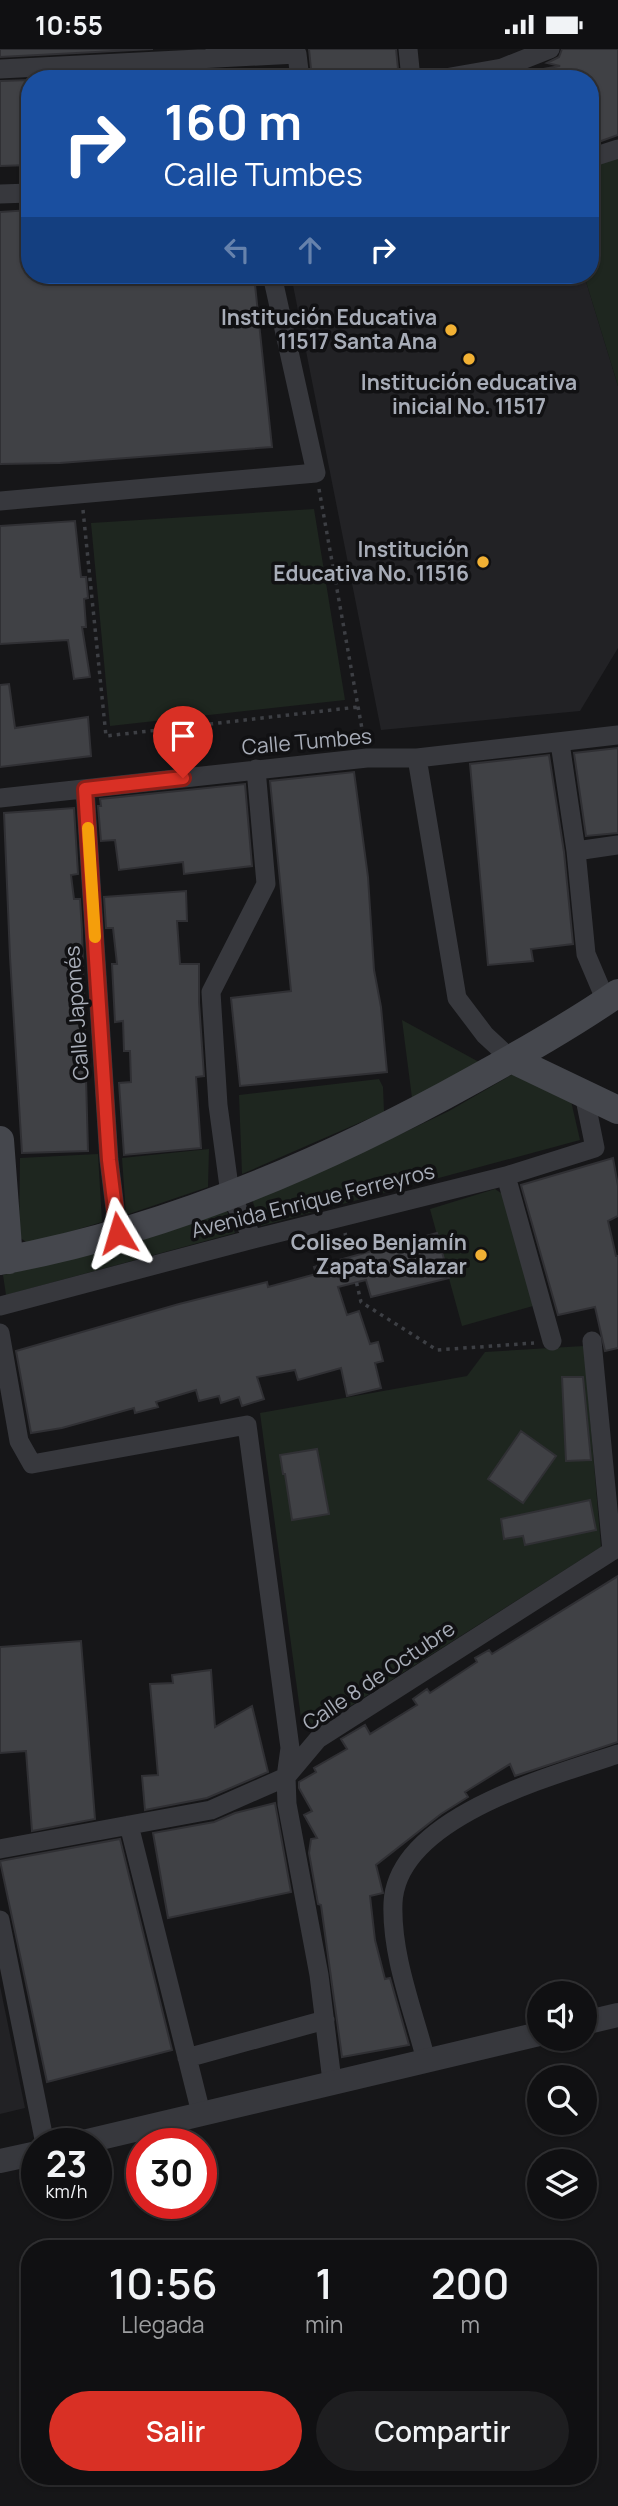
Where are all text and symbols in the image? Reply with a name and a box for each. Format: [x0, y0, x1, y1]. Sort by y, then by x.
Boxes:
text: 10:55 [35, 7, 103, 43]
text: 160 m [164, 88, 302, 155]
icon: right [49, 98, 140, 189]
text: Calle Tumbes [164, 152, 363, 196]
icon: left [218, 231, 256, 269]
icon: ahead [291, 231, 329, 269]
icon: right [364, 231, 402, 269]
place label: Institución Educativa 11517 Santa Ana [221, 303, 437, 355]
marker: Institución Educativa 11517 Santa Ana [443, 322, 459, 338]
marker: Institución educativa inicial No. 11517 [461, 351, 477, 367]
place label: Institución educativa inicial No. 11517 [361, 368, 577, 420]
place label: Institución Educativa No. 11516 [273, 535, 469, 587]
marker: Institución Educativa No. 11516 [475, 554, 491, 570]
pin [153, 706, 213, 778]
icon: arrive [164, 717, 202, 755]
street label: Calle Tumbes [241, 721, 373, 761]
street label: Calle Japonés [57, 945, 95, 1081]
street label: Avenida Enrique Ferreyros [188, 1156, 437, 1244]
position arrow [81, 1196, 155, 1270]
place label: Coliseo Benjamín Zapata Salazar [291, 1228, 467, 1280]
marker: Coliseo Benjamín Zapata Salazar [473, 1247, 489, 1263]
street label: Calle 8 de Octubre [297, 1614, 460, 1737]
map controls [527, 1981, 597, 2219]
button: sound [527, 1981, 597, 2051]
button: search [527, 2065, 597, 2135]
speed limit sign: 30 [126, 2128, 217, 2219]
text: 23 [46, 2140, 87, 2188]
button: layers [527, 2149, 597, 2219]
text: km/h [46, 2179, 87, 2203]
text: 10:56 [108, 2254, 218, 2312]
text: 1 [315, 2254, 333, 2312]
text: 200 [431, 2254, 510, 2312]
text: Llegada [121, 2308, 205, 2340]
text: min [305, 2308, 344, 2340]
text: m [460, 2308, 480, 2340]
button: Salir [49, 2391, 302, 2471]
button: Compartir [316, 2391, 569, 2471]

